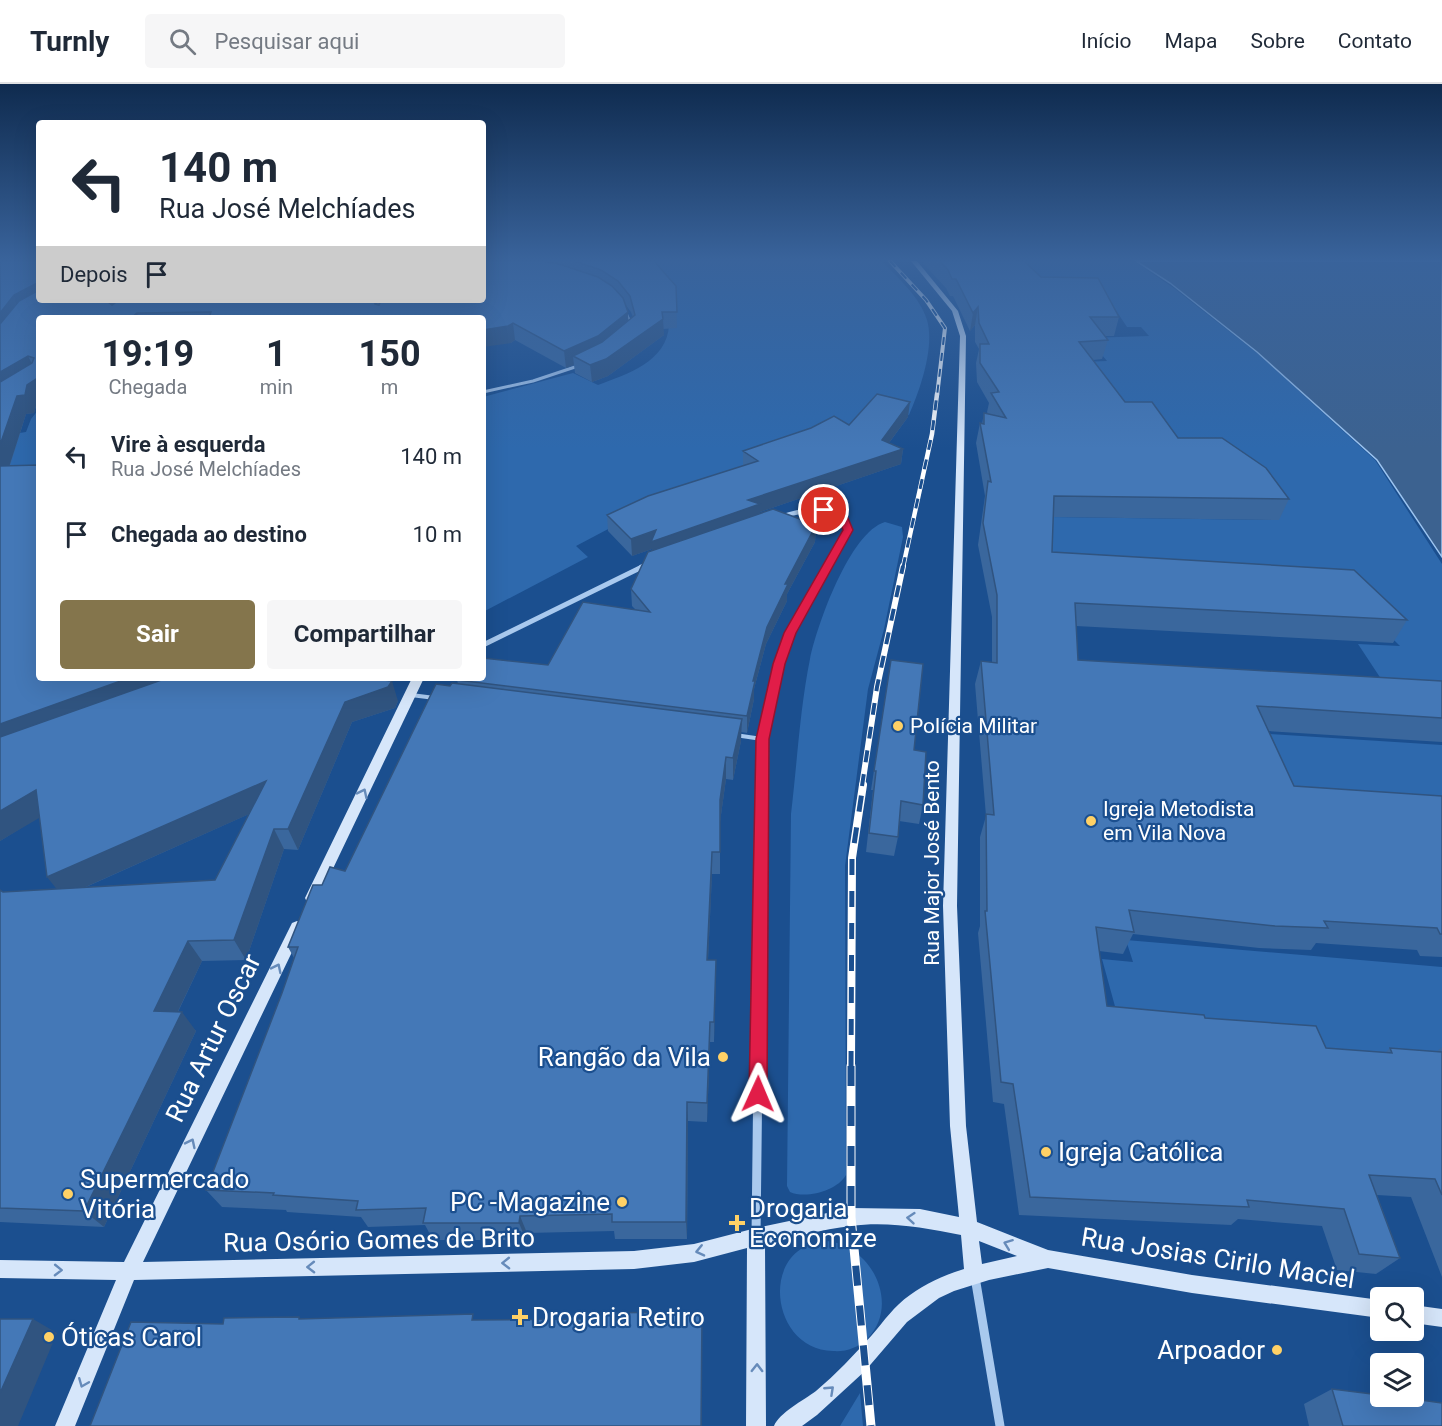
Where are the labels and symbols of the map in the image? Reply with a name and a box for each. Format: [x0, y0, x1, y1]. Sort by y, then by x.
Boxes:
pin [798, 484, 849, 535]
place label: Polícia Militar [910, 714, 1037, 738]
marker: Polícia Militar [891, 719, 905, 733]
street label: Rua Major José Bento [920, 760, 944, 966]
one-way arrow [356, 788, 367, 799]
place label: Igreja Metodista em Vila Nova [1103, 797, 1254, 845]
marker: Igreja Metodista em Vila Nova [1084, 814, 1098, 828]
street label: Rua Artur Oscar [159, 949, 267, 1127]
one-way arrow [270, 963, 282, 974]
place label: Rangão da Vila [538, 1042, 711, 1072]
marker: Rangão da Vila [716, 1050, 730, 1064]
position arrow [726, 1062, 790, 1126]
place label: Igreja Católica [1058, 1137, 1223, 1167]
one-way arrow [184, 1138, 196, 1149]
marker: Igreja Católica [1039, 1145, 1053, 1159]
place label: Supermercado Vitória [80, 1164, 249, 1224]
marker: Supermercado Vitória [61, 1187, 75, 1201]
place label: PC -Magazine [450, 1187, 610, 1217]
place label: Drogaria Economize [749, 1193, 877, 1253]
marker: PC -Magazine [615, 1195, 629, 1209]
one-way arrow [907, 1212, 916, 1225]
marker: Drogaria Economize [730, 1216, 744, 1230]
street label: Rua Osório Gomes de Brito [223, 1222, 535, 1258]
street label: Rua Josias Cirilo Maciel [1079, 1222, 1357, 1294]
one-way arrow [1004, 1239, 1015, 1251]
one-way arrow [695, 1244, 705, 1257]
one-way arrow [501, 1257, 510, 1269]
one-way arrow [306, 1261, 315, 1273]
one-way arrow [54, 1264, 63, 1276]
place label: Drogaria Retiro [532, 1302, 705, 1332]
marker: Drogaria Retiro [513, 1310, 527, 1324]
place label: Óticas Carol [61, 1322, 202, 1352]
marker: Óticas Carol [42, 1330, 56, 1344]
place label: Arpoador [1157, 1335, 1265, 1365]
marker: Arpoador [1270, 1343, 1284, 1357]
one-way arrow [751, 1363, 763, 1372]
one-way arrow [78, 1377, 90, 1388]
one-way arrow [824, 1386, 834, 1397]

